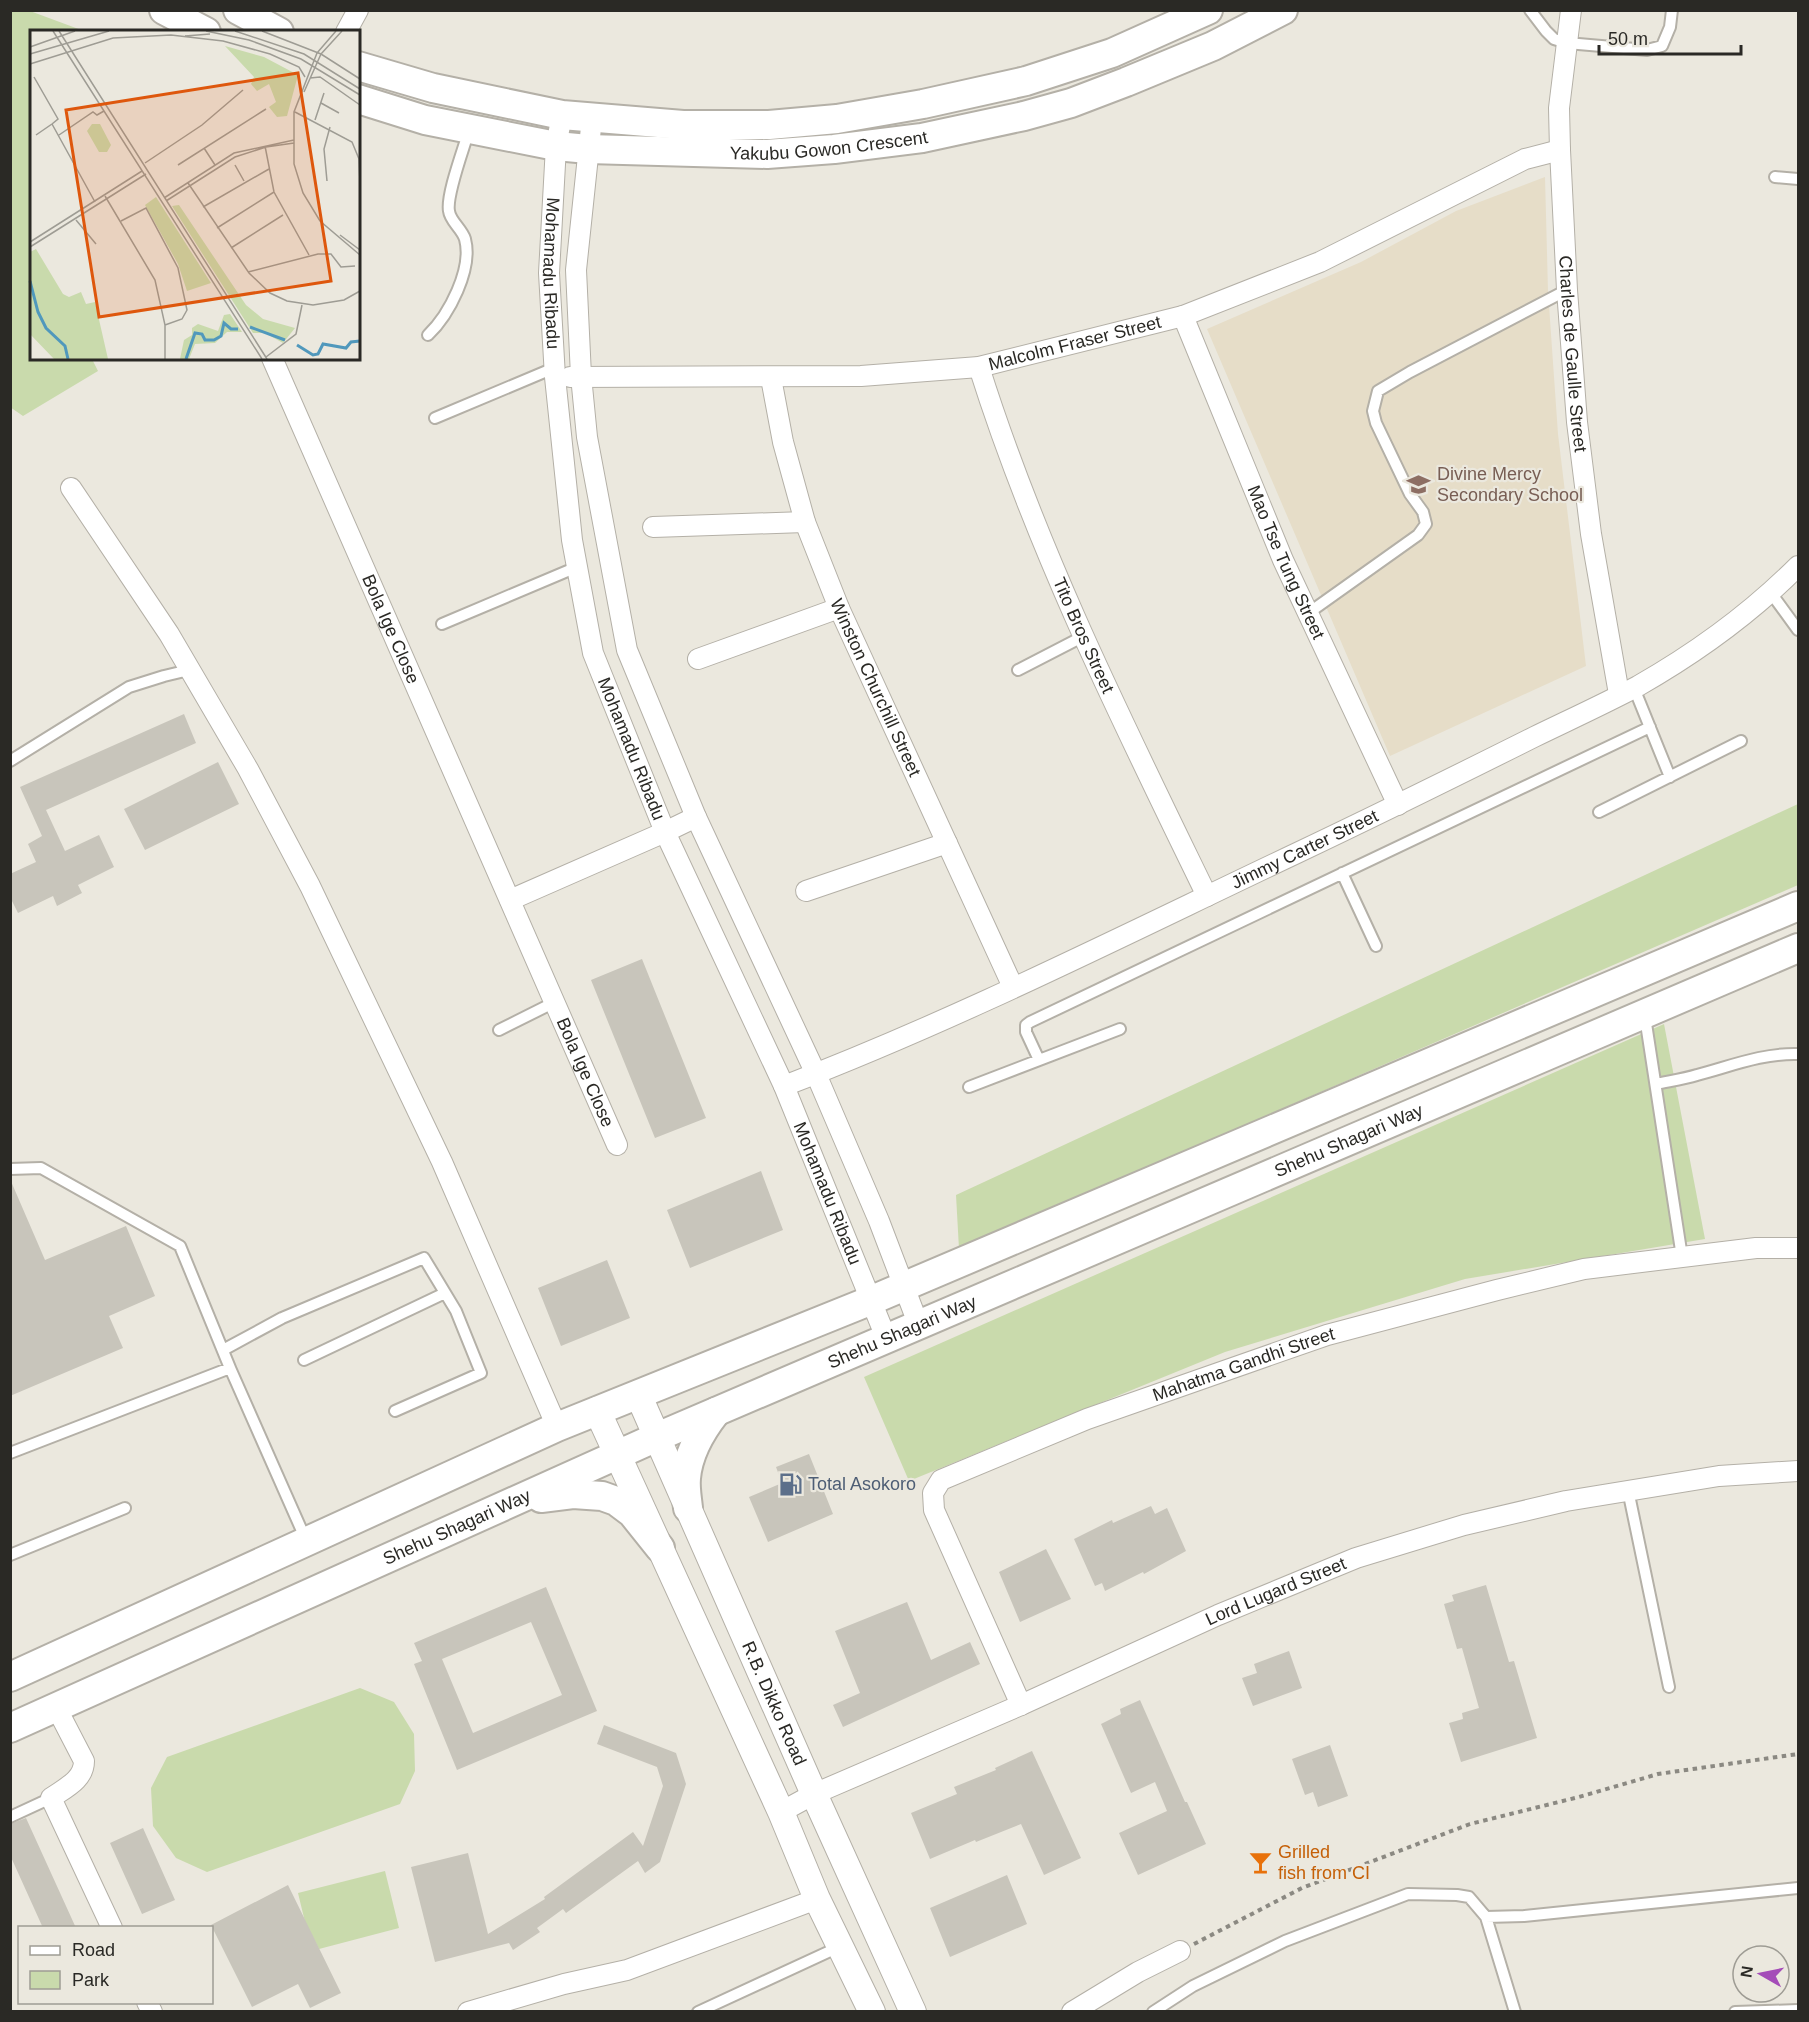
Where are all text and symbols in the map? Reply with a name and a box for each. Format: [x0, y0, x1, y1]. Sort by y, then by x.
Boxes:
scale bar [1599, 18, 1742, 56]
text: 50 m [1608, 29, 1648, 49]
inset map [30, 30, 360, 360]
street label: Yakubu Gowon Crescent [729, 127, 930, 164]
street label: Mohamadu Ribadu [539, 197, 563, 350]
street label: Charles de Gaulle Street [1555, 255, 1591, 453]
street label: Malcolm Fraser Street [986, 312, 1163, 374]
place label: Divine Mercy Secondary School [1437, 464, 1583, 505]
school or university icon: Divine Mercy Secondary School [1406, 471, 1432, 497]
street label: Mao Tse Tung Street [1244, 483, 1329, 642]
street label: Bola Ige Close [358, 571, 424, 687]
street label: Tito Bros Street [1049, 574, 1118, 696]
street label: Winston Churchill Street [826, 596, 925, 779]
street label: Mohamadu Ribadu [594, 674, 669, 823]
street label: Jimmy Carter Street [1228, 806, 1381, 893]
street label: Bola Ige Close [552, 1015, 618, 1130]
street label: Shehu Shagari Way [1271, 1100, 1426, 1181]
street label: Mohamadu Ribadu [790, 1119, 865, 1268]
street label: Shehu Shagari Way [825, 1291, 979, 1373]
street label: Mahatma Gandhi Street [1150, 1323, 1337, 1405]
fuel station icon: Total Asokoro [777, 1471, 803, 1497]
place label: Total Asokoro [808, 1474, 916, 1494]
street label: Shehu Shagari Way [380, 1485, 534, 1569]
street label: Lord Lugard Street [1202, 1553, 1349, 1629]
street label: R.B. Dikko Road [738, 1638, 810, 1768]
place label: Grilled fish from CI [1278, 1842, 1370, 1883]
bar icon: Grilled fish from CI [1247, 1849, 1273, 1875]
legend [18, 1926, 213, 2004]
text: Road [72, 1940, 115, 1960]
north arrow [1731, 1944, 1791, 2004]
text: N [1737, 1965, 1756, 1979]
text: Park [72, 1970, 110, 1990]

